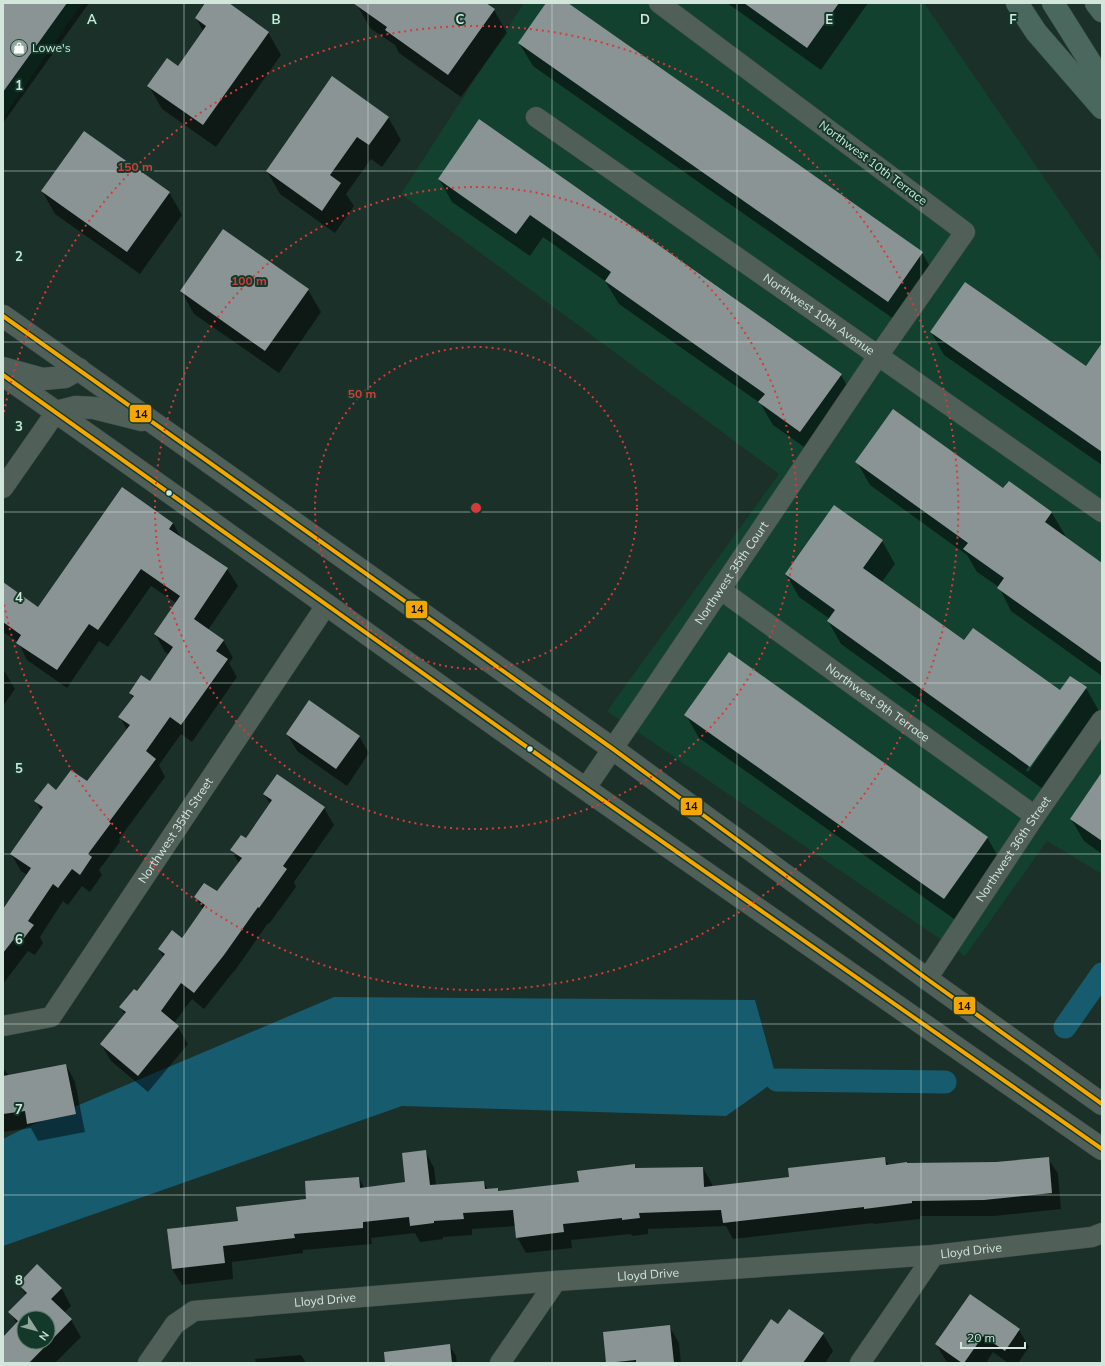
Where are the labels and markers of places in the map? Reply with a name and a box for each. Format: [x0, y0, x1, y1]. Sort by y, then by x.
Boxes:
shop icon: Lowe's [9, 38, 29, 58]
place label: Lowe's [32, 40, 71, 55]
unlabelled marker [164, 488, 174, 498]
centre of rings [469, 501, 483, 515]
unlabelled marker [525, 744, 535, 754]

